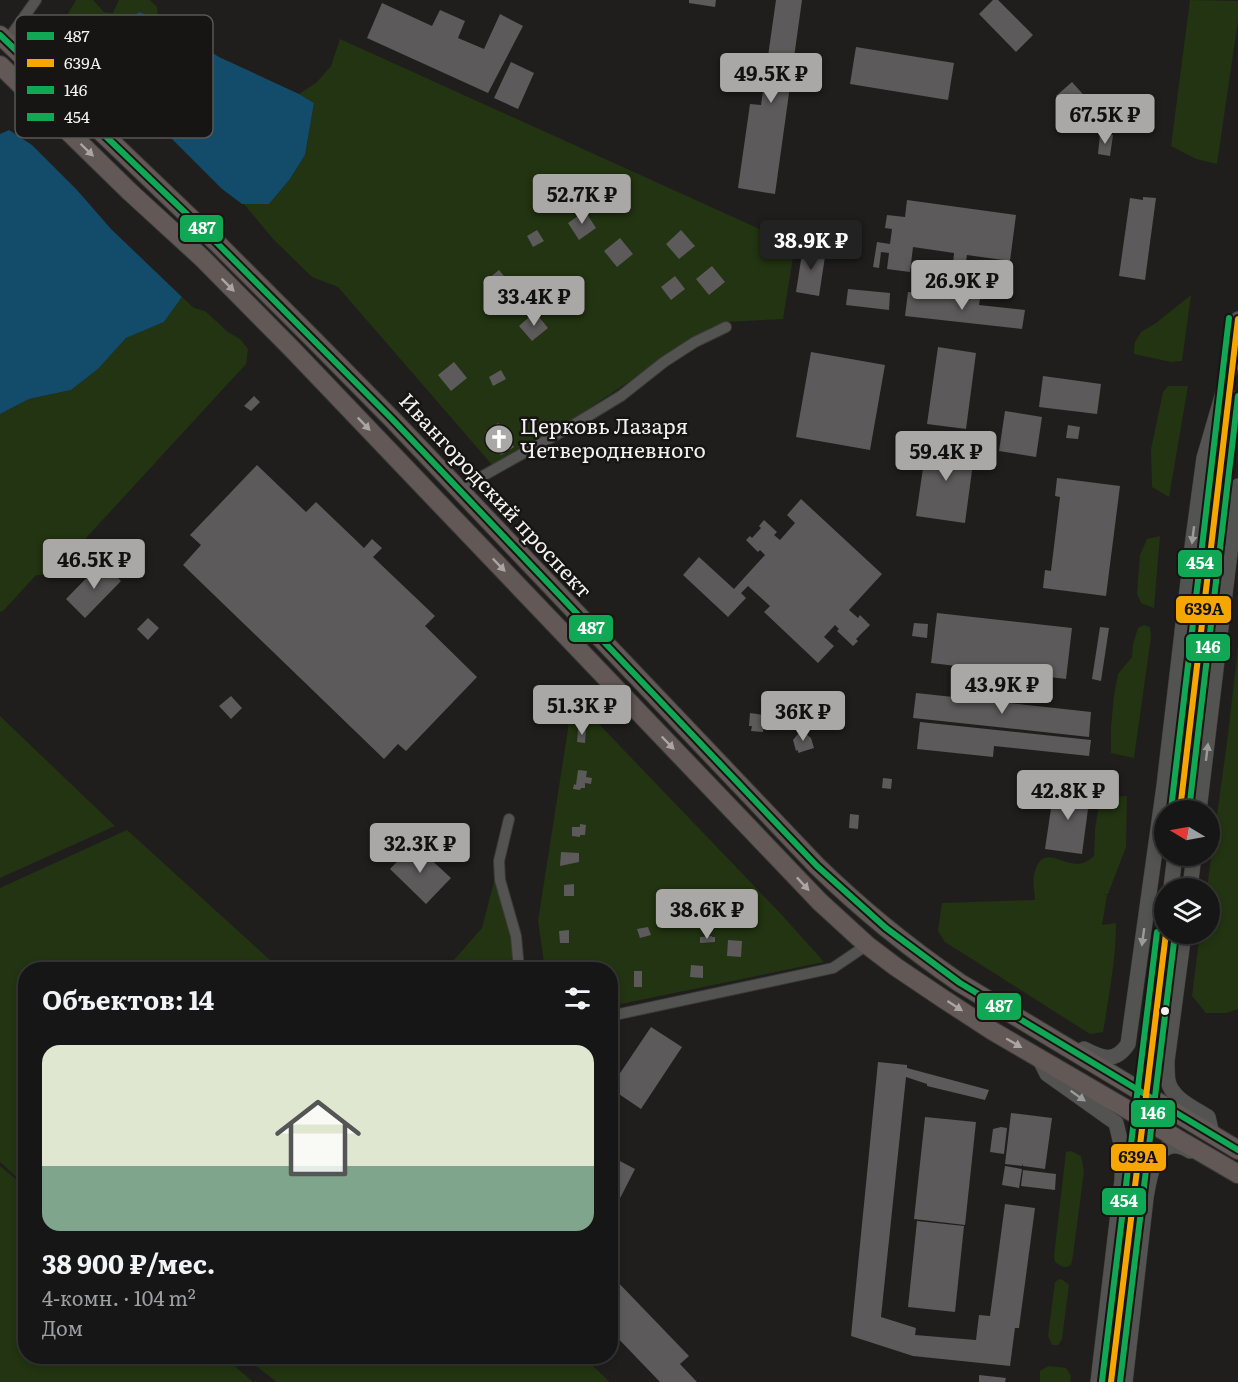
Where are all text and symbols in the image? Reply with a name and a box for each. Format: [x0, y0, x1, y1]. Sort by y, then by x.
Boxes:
legend [15, 15, 213, 138]
text: 487 [64, 23, 90, 47]
text: 639А [64, 50, 102, 74]
pin: 49.5K ₽ [716, 53, 826, 104]
text: 49.5K ₽ [734, 57, 808, 87]
text: 146 [64, 77, 88, 101]
pin: 67.5K ₽ [1050, 94, 1160, 145]
text: 67.5K ₽ [1070, 98, 1140, 128]
text: 454 [64, 104, 90, 128]
one-way arrow [80, 143, 95, 157]
pin: 52.7K ₽ [527, 174, 637, 225]
text: 52.7K ₽ [547, 178, 617, 208]
line badge: 487 [179, 214, 224, 243]
text: 487 [188, 215, 216, 239]
pin: 38.9K ₽ [756, 220, 866, 271]
text: 38.9K ₽ [774, 224, 848, 254]
pin: 26.9K ₽ [907, 260, 1017, 311]
text: 26.9K ₽ [925, 264, 999, 294]
pin: 33.4K ₽ [479, 276, 589, 327]
one-way arrow [221, 277, 235, 291]
text: 33.4K ₽ [498, 280, 571, 310]
street label: Ивангородский проспект [393, 385, 600, 604]
place label: Церковь Лазаря Четверодневного [520, 409, 706, 464]
one-way arrow [357, 417, 371, 432]
church icon: Церковь Лазаря Четверодневного [483, 423, 515, 455]
pin: 59.4K ₽ [891, 431, 1001, 482]
text: 59.4K ₽ [909, 435, 983, 465]
one-way arrow [1189, 525, 1198, 544]
pin: 46.5K ₽ [39, 539, 149, 590]
text: 46.5K ₽ [57, 543, 131, 573]
line badge: 454 [1177, 549, 1223, 578]
text: 454 [1186, 550, 1214, 574]
one-way arrow [492, 558, 506, 573]
line badge: 639А [1175, 595, 1232, 624]
text: 639А [1184, 596, 1224, 620]
line badge: 487 [568, 614, 614, 643]
text: 487 [577, 615, 605, 639]
line badge: 146 [1185, 633, 1231, 662]
text: 146 [1195, 634, 1221, 658]
pin: 43.9K ₽ [947, 664, 1057, 715]
text: 43.9K ₽ [965, 668, 1039, 698]
pin: 51.3K ₽ [527, 685, 637, 736]
text: 51.3K ₽ [547, 689, 617, 719]
pin: 36K ₽ [761, 691, 845, 742]
text: 36K ₽ [775, 695, 831, 725]
one-way arrow [661, 736, 675, 750]
one-way arrow [1202, 742, 1211, 761]
pin: 42.8K ₽ [1013, 770, 1123, 821]
text: 42.8K ₽ [1031, 774, 1105, 804]
north arrow [1154, 800, 1220, 866]
map controls [1154, 800, 1220, 944]
pin: 32.3K ₽ [365, 823, 475, 874]
text: 32.3K ₽ [384, 827, 456, 857]
one-way arrow [796, 877, 810, 892]
button: layers [1154, 878, 1220, 944]
pin: 38.6K ₽ [652, 889, 762, 940]
text: 38.6K ₽ [670, 893, 744, 923]
one-way arrow [1139, 927, 1148, 946]
text: Объектов: 14 [42, 979, 214, 1018]
icon: filters [561, 982, 594, 1015]
line badge: 487 [976, 992, 1022, 1021]
text: 487 [985, 993, 1013, 1017]
one-way arrow [946, 1000, 962, 1012]
unlabelled marker [1159, 1005, 1171, 1017]
one-way arrow [1006, 1038, 1023, 1048]
icon: home [264, 1084, 372, 1192]
one-way arrow [1070, 1090, 1086, 1102]
line badge: 146 [1130, 1099, 1176, 1128]
text: 146 [1140, 1100, 1166, 1124]
line badge: 639А [1110, 1143, 1167, 1172]
text: 639А [1118, 1144, 1158, 1168]
line badge: 454 [1101, 1187, 1147, 1216]
text: 454 [1110, 1188, 1138, 1212]
text: 38 900 ₽/мес. [42, 1243, 215, 1282]
text: 4-комн. · 104 m² [42, 1282, 196, 1312]
text: Дом [42, 1312, 83, 1342]

